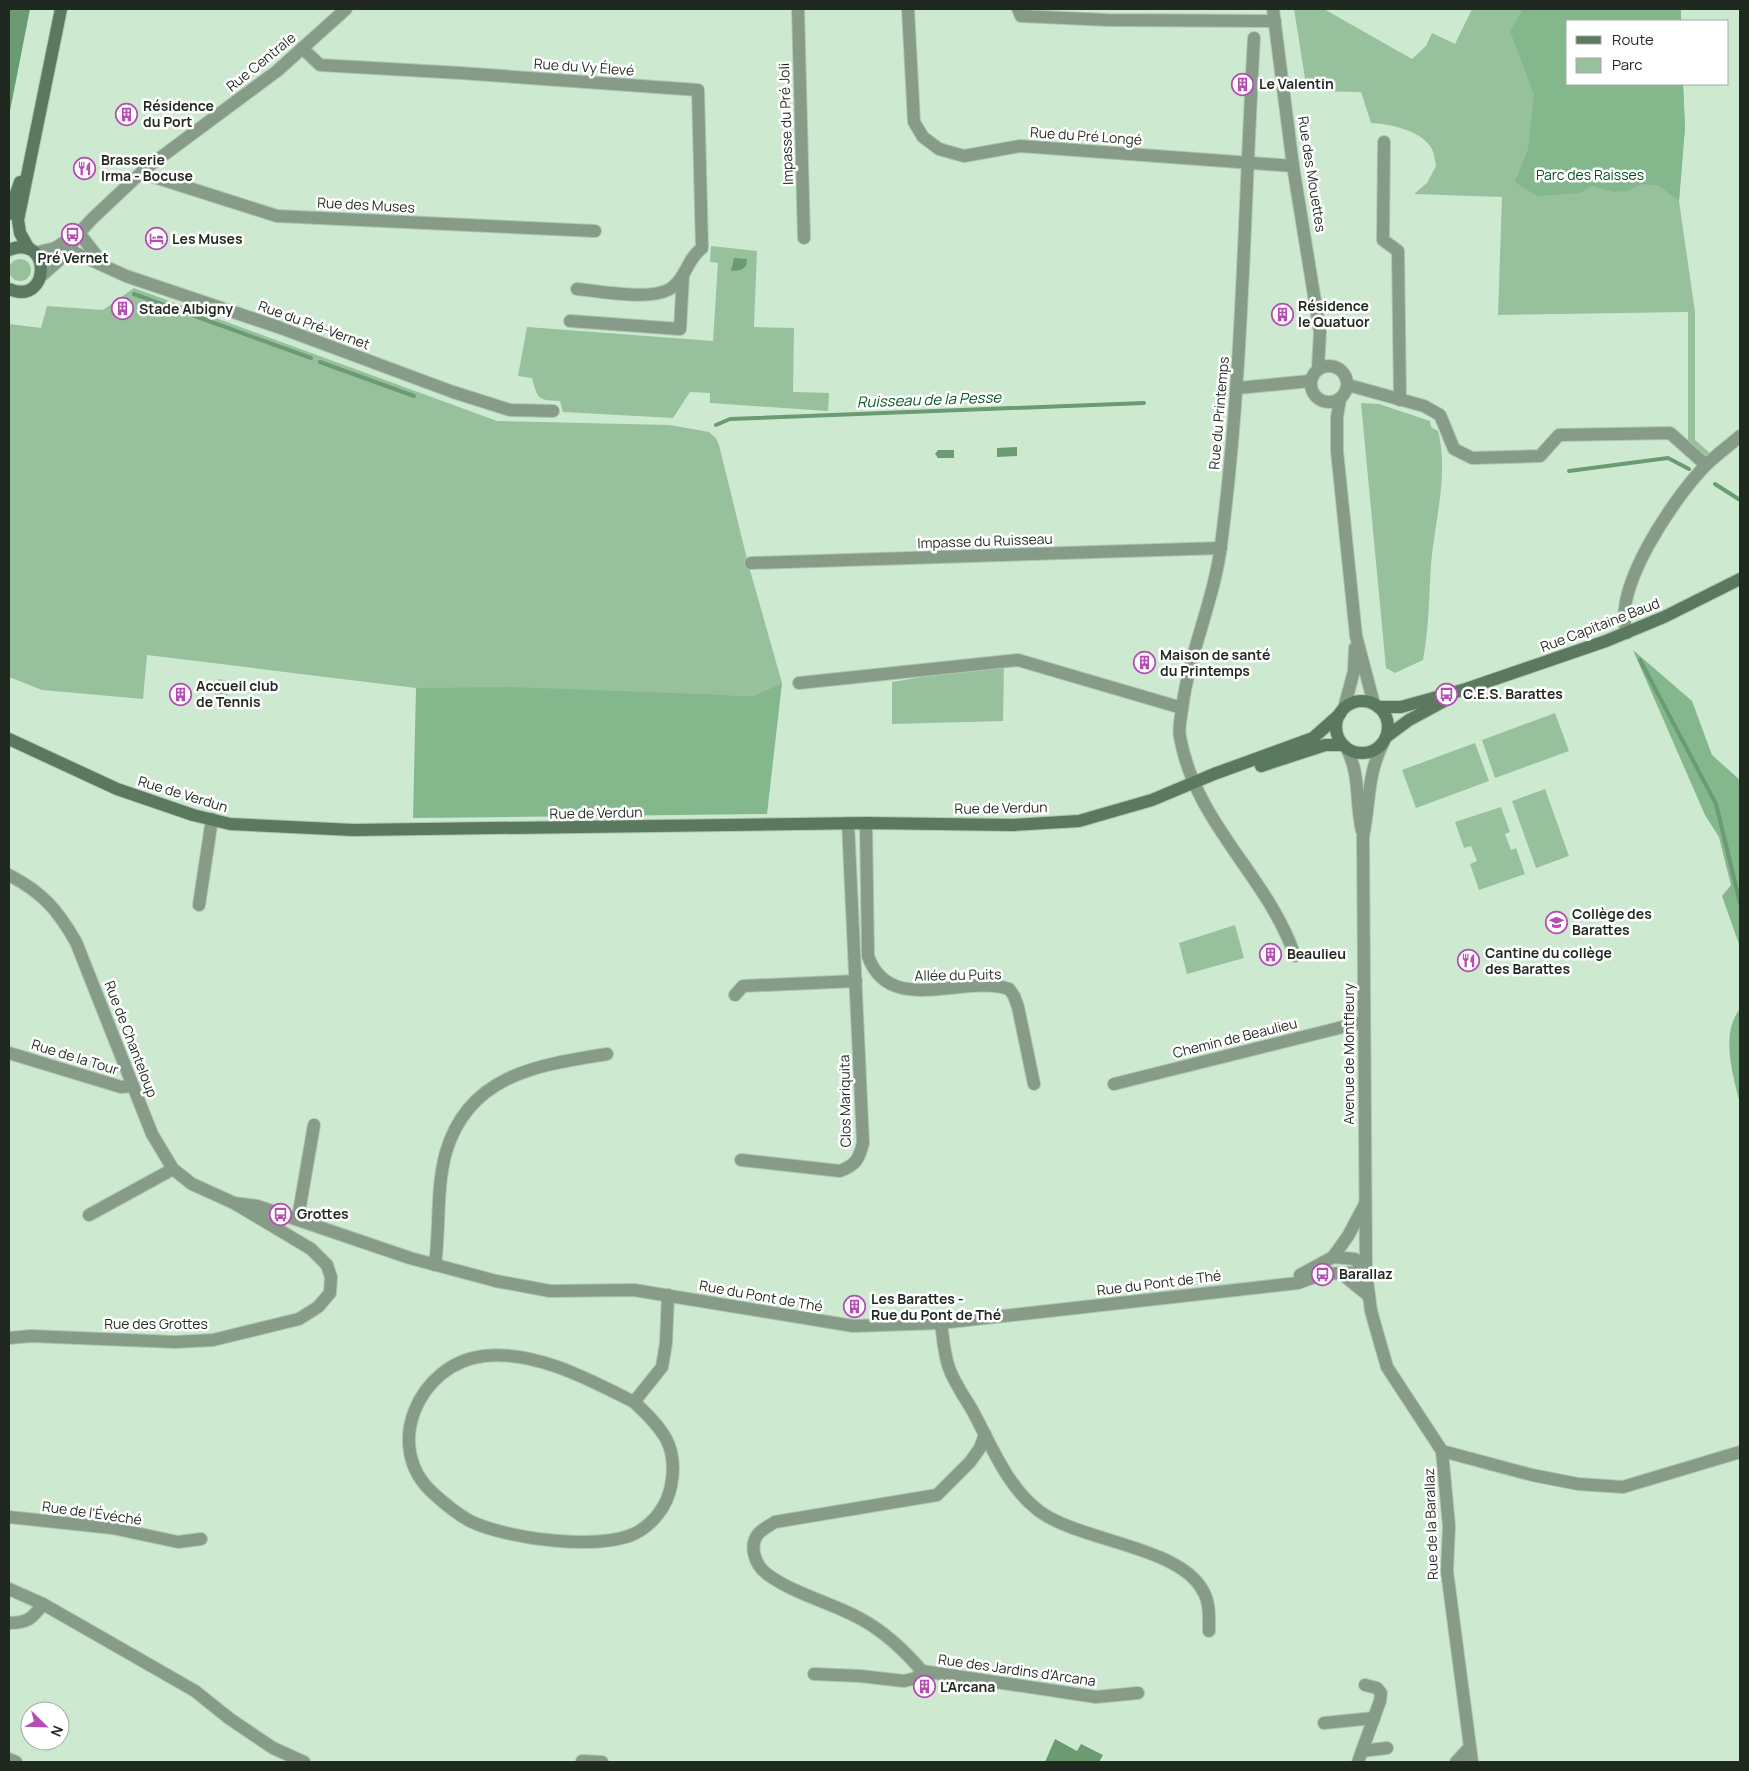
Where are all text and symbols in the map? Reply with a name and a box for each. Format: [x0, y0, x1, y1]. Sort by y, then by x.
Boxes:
legend [1566, 20, 1729, 85]
street label: Rue Centrale [222, 28, 299, 95]
text: Route [1612, 29, 1654, 50]
street label: Rue du Vy Élevé [533, 54, 635, 79]
text: Parc [1612, 54, 1643, 75]
street label: Impasse du Pré Joli [774, 63, 797, 185]
building icon: Le Valentin [1231, 72, 1255, 96]
place label: Le Valentin [1259, 74, 1334, 93]
place label: Résidence du Port [143, 96, 214, 131]
building icon: Résidence du Port [115, 102, 139, 126]
street label: Rue des Mouettes [1294, 115, 1331, 233]
street label: Rue du Pré Longé [1029, 122, 1143, 149]
place label: Brasserie Irma - Bocuse [101, 150, 193, 185]
restaurant icon: Brasserie Irma - Bocuse [73, 156, 97, 180]
park label: Parc des Raisses [1536, 165, 1644, 184]
street label: Rue des Muses [317, 192, 415, 217]
bus stop icon: Pré Vernet [61, 223, 85, 247]
hotel icon: Les Muses [144, 227, 168, 251]
place label: Les Muses [172, 229, 243, 248]
place label: Pré Vernet [37, 248, 109, 267]
street label: Rue du Pré-Vernet [256, 296, 373, 354]
place label: Résidence le Quatuor [1298, 296, 1370, 331]
building icon: Stade Albigny [111, 297, 135, 321]
place label: Stade Albigny [139, 299, 233, 318]
building icon: Résidence le Quatuor [1270, 302, 1294, 326]
street label: Rue du Printemps [1204, 356, 1233, 470]
water label: Ruisseau de la Pesse [857, 386, 1003, 413]
street label: Impasse du Ruisseau [917, 529, 1053, 552]
street label: Rue Capitaine Baud [1537, 593, 1662, 656]
place label: Maison de santé du Printemps [1160, 645, 1271, 680]
building icon: Maison de santé du Printemps [1132, 651, 1156, 675]
place label: Accueil club de Tennis [196, 676, 279, 711]
building icon: Accueil club de Tennis [168, 682, 192, 706]
bus stop icon: C.E.S. Barattes [1435, 682, 1459, 706]
place label: C.E.S. Barattes [1463, 684, 1563, 703]
street label: Rue de Verdun [136, 771, 230, 816]
street label: Rue de Verdun [954, 797, 1048, 818]
street label: Rue de Verdun [549, 802, 643, 823]
place label: Collège des Barattes [1572, 904, 1652, 939]
school or university icon: Collège des Barattes [1544, 910, 1568, 934]
building icon: Beaulieu [1259, 942, 1283, 966]
place label: Cantine du collège des Barattes [1485, 943, 1612, 978]
place label: Beaulieu [1287, 944, 1346, 963]
restaurant icon: Cantine du collège des Barattes [1457, 949, 1481, 973]
street label: Allée du Puits [914, 964, 1002, 985]
street label: Rue de Chanteloup [100, 978, 162, 1100]
street label: Avenue de Montfleury [1339, 983, 1358, 1125]
street label: Chemin de Beaulieu [1171, 1013, 1299, 1062]
street label: Rue de la Tour [29, 1034, 121, 1079]
street label: Clos Mariquita [834, 1054, 855, 1148]
bus stop icon: Grottes [269, 1202, 293, 1226]
place label: Grottes [297, 1204, 349, 1223]
bus stop icon: Barallaz [1311, 1262, 1335, 1286]
place label: Barallaz [1339, 1264, 1393, 1283]
street label: Rue du Pont de Thé [1096, 1265, 1222, 1300]
street label: Rue du Pont de Thé [698, 1275, 824, 1316]
place label: Les Barattes - Rue du Pont de Thé [871, 1289, 1001, 1324]
building icon: Les Barattes - Rue du Pont de Thé [843, 1295, 867, 1319]
street label: Rue des Grottes [104, 1314, 208, 1333]
street label: Rue de la Barallaz [1419, 1468, 1442, 1580]
street label: Rue de l'Évéché [41, 1496, 143, 1529]
street label: Rue des Jardins d'Arcana [937, 1649, 1097, 1690]
building icon: L'Arcana [912, 1675, 936, 1699]
place label: L'Arcana [940, 1677, 995, 1696]
north arrow [20, 1701, 70, 1751]
text: N [47, 1723, 68, 1740]

